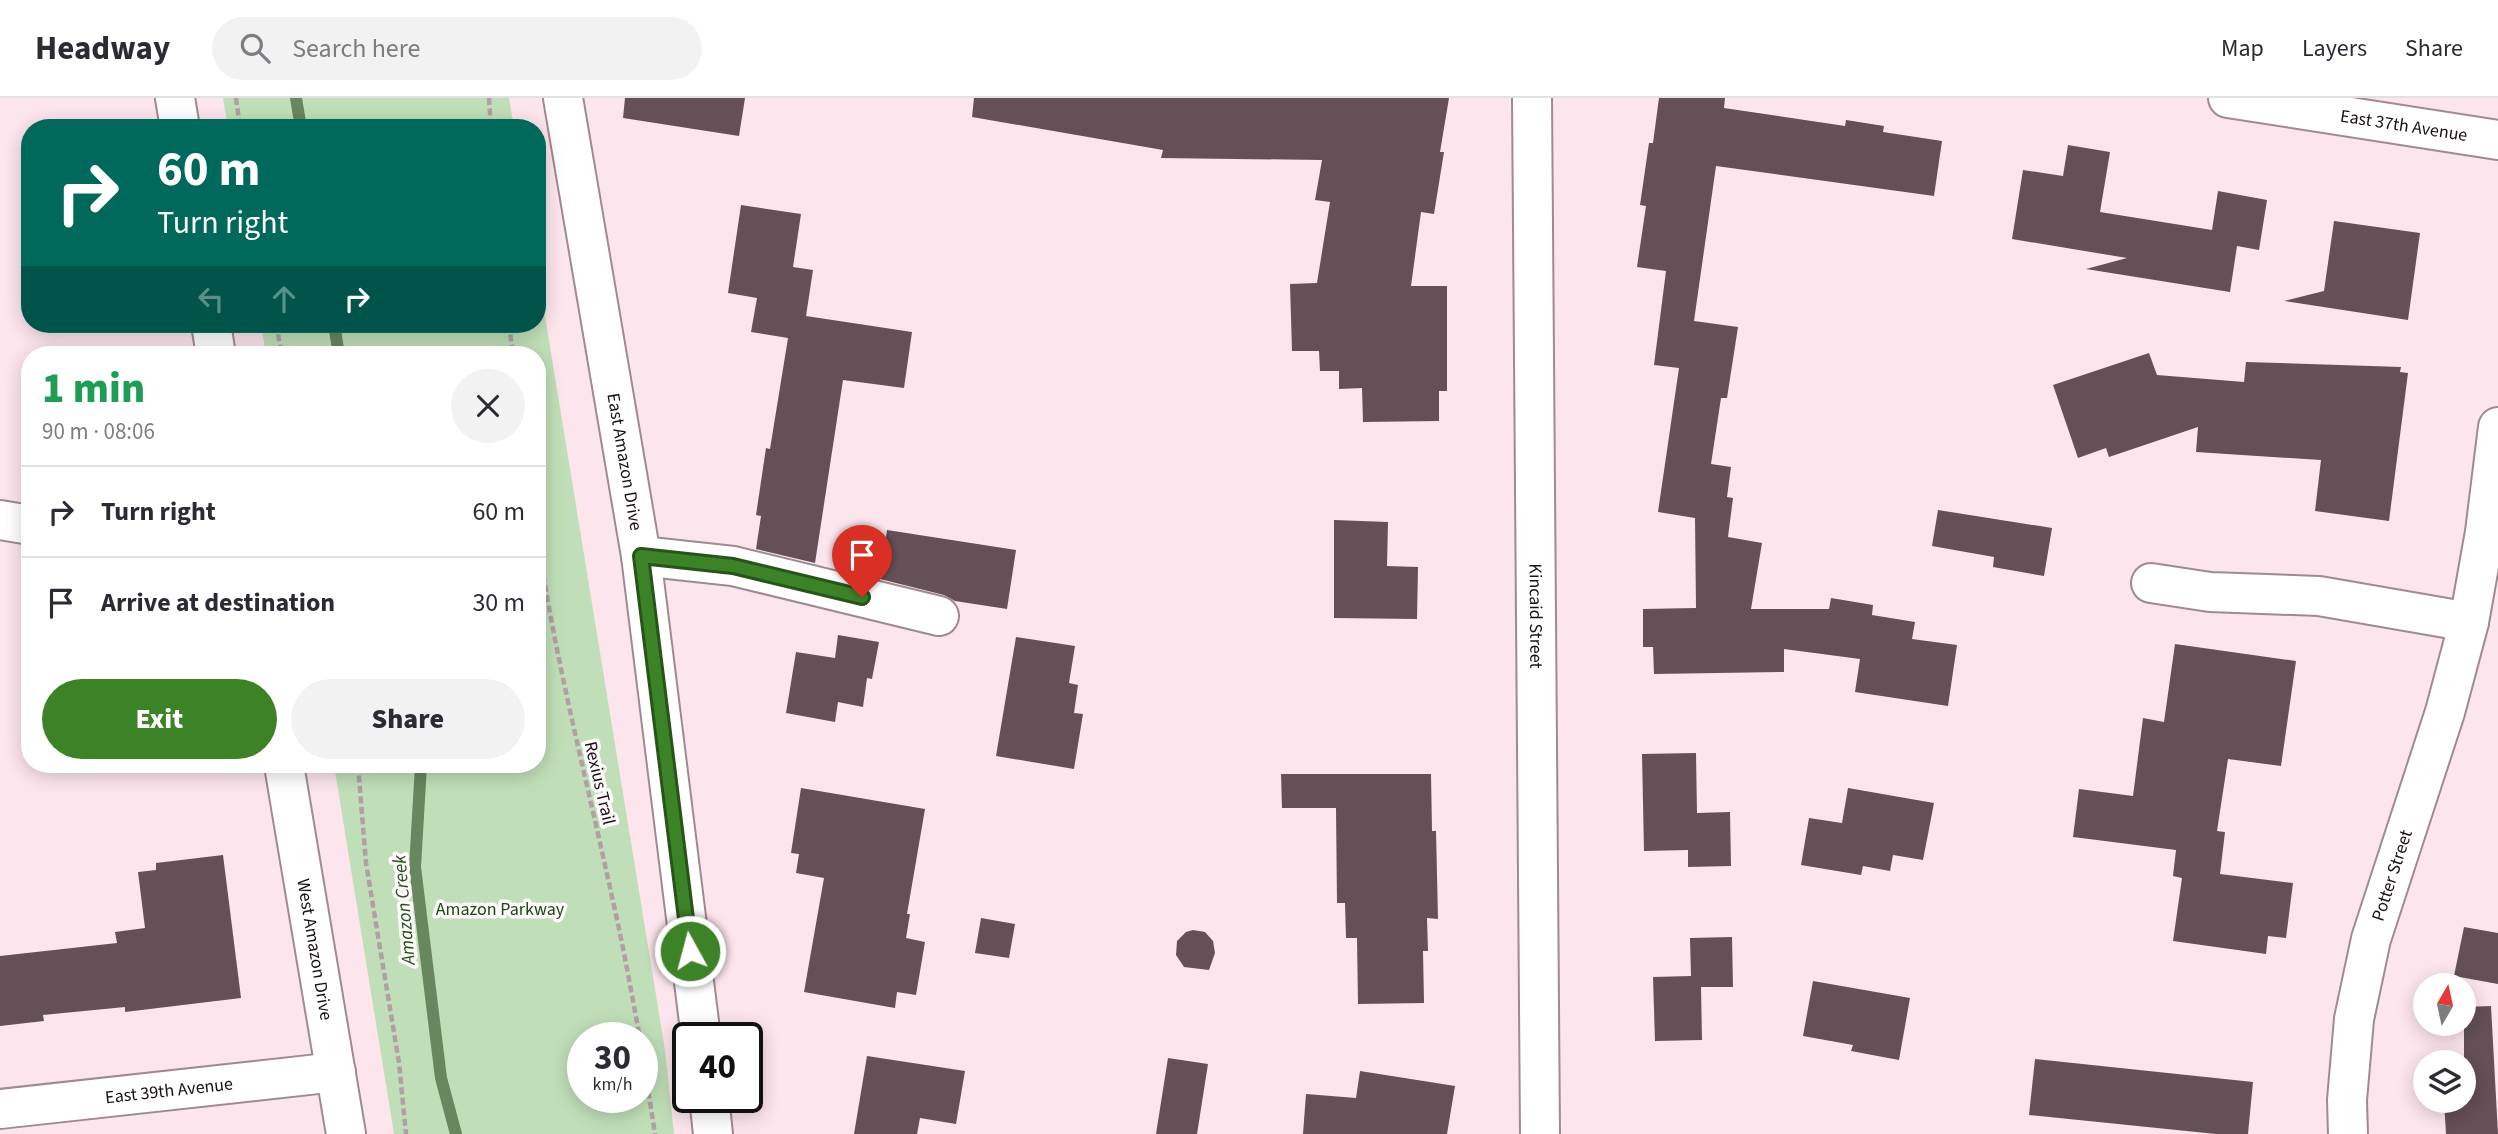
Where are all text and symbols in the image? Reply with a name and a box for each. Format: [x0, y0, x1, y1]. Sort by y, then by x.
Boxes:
search box [212, 17, 702, 80]
text: Headway [35, 25, 170, 72]
icon: search [236, 29, 274, 67]
text: Search here [292, 30, 420, 67]
text: Map [2221, 31, 2264, 66]
text: Layers [2302, 31, 2367, 66]
text: Share [2405, 31, 2463, 66]
street label: East 37th Avenue [2338, 104, 2469, 148]
text: 60 m [157, 135, 261, 205]
icon: right [42, 147, 133, 238]
text: Turn right [157, 200, 288, 246]
icon: left [192, 280, 230, 318]
icon: ahead [265, 280, 303, 318]
icon: right [338, 280, 376, 318]
text: 1 min [42, 359, 145, 419]
button: close [451, 369, 525, 443]
street label: East Amazon Drive [600, 391, 648, 533]
text: 90 m · 08:06 [42, 415, 155, 448]
icon: right [42, 493, 80, 531]
text: Turn right [101, 493, 216, 530]
text: 60 m [472, 493, 525, 530]
pin [832, 525, 892, 597]
icon: arrive [843, 536, 881, 574]
street label: Kincaid Street [1523, 563, 1548, 669]
icon: arrive [42, 584, 80, 622]
text: Arrive at destination [101, 584, 335, 621]
text: 30 m [472, 584, 525, 621]
button: Exit [42, 679, 277, 759]
button: Share [291, 679, 525, 759]
street label: Rexius Trail [578, 739, 621, 827]
street label: Potter Street [2366, 827, 2419, 924]
water label: Amazon Creek [386, 853, 423, 967]
street label: West Amazon Drive [290, 877, 339, 1022]
park label: Amazon Parkway [436, 897, 565, 922]
position arrow [653, 914, 727, 988]
north arrow [2413, 973, 2476, 1036]
map controls [2413, 973, 2476, 1113]
speed limit sign: 40 [672, 1022, 763, 1113]
text: 30 [594, 1033, 631, 1083]
button: layers [2413, 1050, 2476, 1113]
street label: East 39th Avenue [104, 1071, 234, 1110]
text: km/h [593, 1072, 632, 1097]

